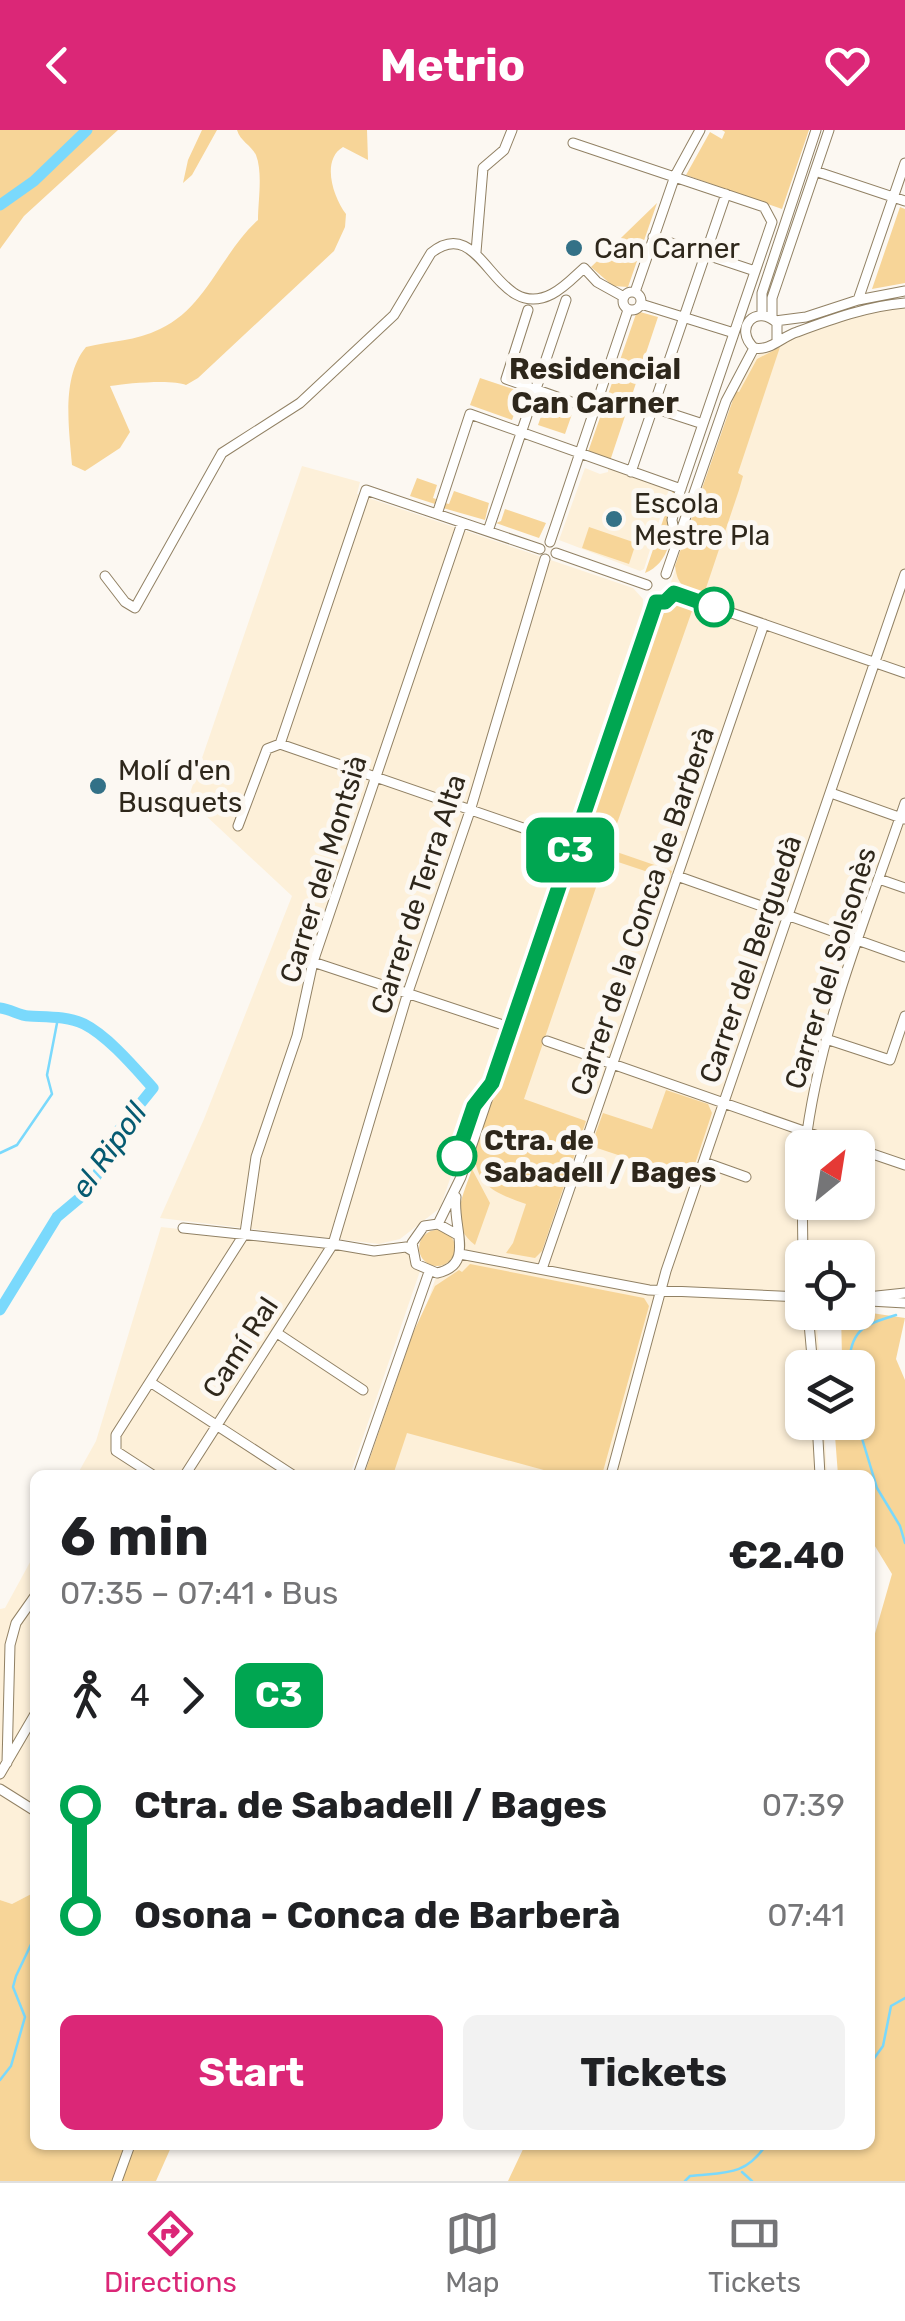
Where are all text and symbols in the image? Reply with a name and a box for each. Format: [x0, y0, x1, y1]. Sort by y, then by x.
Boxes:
icon: back [30, 38, 85, 93]
icon: heart [820, 38, 875, 93]
text: Metrio [380, 39, 525, 92]
place label: Can Carner [594, 232, 740, 265]
marker: Can Carner [563, 237, 585, 259]
district label: Residencial Can Carner [509, 351, 681, 421]
place label: Escola Mestre Pla [634, 487, 770, 552]
marker: Escola Mestre Pla [603, 508, 625, 530]
unlabelled marker [695, 588, 733, 626]
street label: Carrer de la Conca de Barberà [564, 723, 721, 1100]
street label: Carrer del Montsià [273, 751, 374, 987]
place label: Molí d'en Busquets [118, 754, 242, 819]
street label: Carrer de Terra Alta [364, 770, 473, 1018]
marker: Molí d'en Busquets [87, 775, 109, 797]
line badge: C3 [525, 818, 615, 882]
text: C3 [546, 829, 594, 871]
street label: Carrer del Berguedà [693, 831, 808, 1087]
street label: Carrer del Solsonès [778, 843, 883, 1093]
water label: el Ripoll [63, 1095, 155, 1205]
place label: Ctra. de Sabadell / Bages [484, 1124, 717, 1189]
north arrow [785, 1130, 875, 1220]
map controls [785, 1130, 875, 1440]
marker: Ctra. de Sabadell / Bages [438, 1137, 476, 1175]
button: locate [785, 1240, 875, 1330]
street label: Camí Ral [196, 1291, 285, 1404]
button: layers [785, 1350, 875, 1440]
text: 6 min [60, 1504, 209, 1569]
text: €2.40 [728, 1532, 845, 1578]
text: 07:35 – 07:41 · Bus [60, 1574, 338, 1612]
icon: walk [60, 1668, 115, 1723]
icon: forward [165, 1668, 220, 1723]
text: C3 [255, 1674, 303, 1716]
text: 4 [130, 1676, 150, 1714]
text: Ctra. de Sabadell / Bages [134, 1782, 607, 1828]
text: 07:39 [762, 1786, 845, 1824]
text: Osona - Conca de Barberà [134, 1892, 621, 1938]
text: 07:41 [767, 1896, 845, 1934]
button: Start [60, 2015, 443, 2130]
button: Tickets [463, 2015, 845, 2130]
tab: Directions [104, 2206, 237, 2299]
tab: Map [445, 2206, 500, 2299]
tab: Tickets [708, 2206, 801, 2299]

